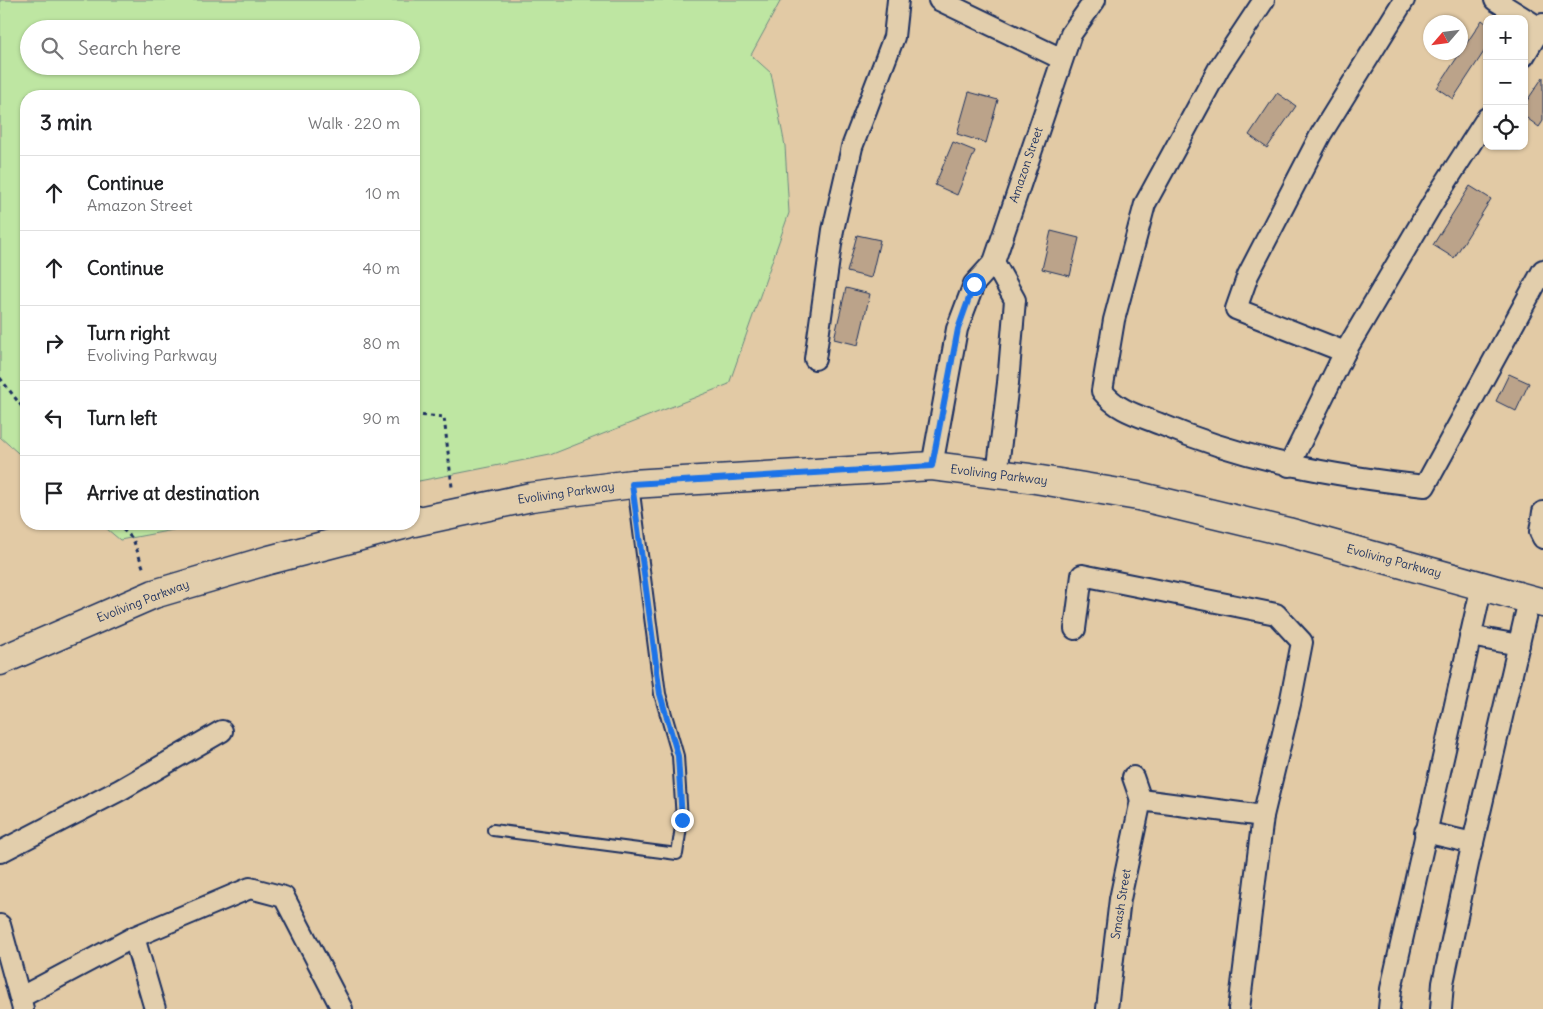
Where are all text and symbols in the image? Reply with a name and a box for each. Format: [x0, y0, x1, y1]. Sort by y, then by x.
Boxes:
north arrow [1423, 15, 1468, 60]
map controls [1483, 15, 1528, 150]
button: + [1483, 15, 1528, 60]
search box [20, 20, 420, 75]
icon: search [38, 34, 66, 62]
text: Search here [78, 36, 181, 60]
button: − [1483, 60, 1528, 105]
button: locate [1483, 105, 1528, 150]
text: 3 min [40, 109, 92, 136]
text: Walk · 220 m [308, 113, 400, 133]
street label: Amazon Street [1006, 125, 1046, 205]
text: Continue [87, 171, 164, 195]
icon: ahead [40, 179, 68, 207]
text: 10 m [365, 183, 400, 203]
text: Amazon Street [87, 195, 193, 215]
icon: ahead [40, 254, 68, 282]
text: Continue [87, 256, 164, 280]
text: 40 m [362, 258, 400, 278]
route start [963, 273, 986, 296]
text: Turn right [87, 321, 170, 345]
icon: right [40, 329, 68, 357]
text: 80 m [362, 333, 400, 353]
text: Evoliving Parkway [87, 345, 217, 365]
icon: left [40, 404, 68, 432]
text: Turn left [87, 406, 157, 430]
text: 90 m [362, 408, 400, 428]
street label: Evoliving Parkway [950, 461, 1048, 488]
street label: Evoliving Parkway [517, 478, 615, 507]
icon: arrive [40, 479, 68, 507]
text: Arrive at destination [87, 481, 260, 505]
street label: Evoliving Parkway [1345, 541, 1443, 580]
street label: Evoliving Parkway [95, 576, 191, 625]
route end [671, 809, 694, 832]
street label: Smash Street [1108, 868, 1133, 940]

